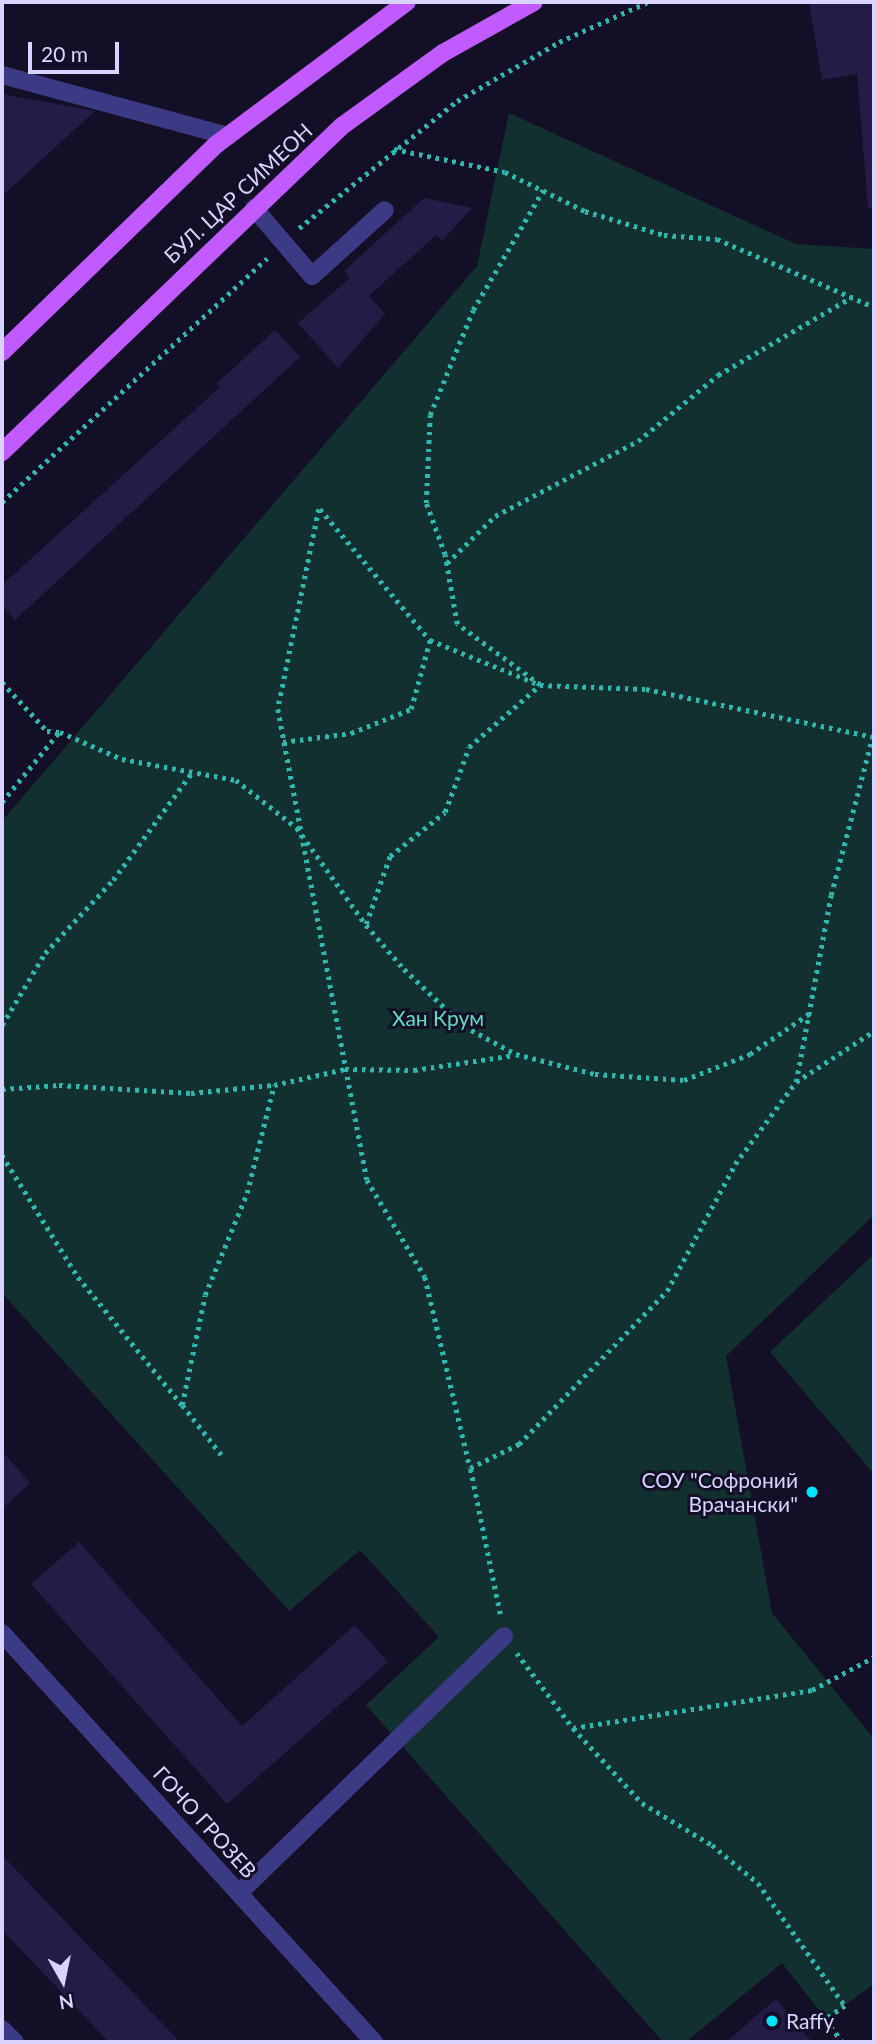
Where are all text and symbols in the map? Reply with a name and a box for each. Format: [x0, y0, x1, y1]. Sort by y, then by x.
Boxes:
scale bar [32, 28, 122, 72]
text: 20 m [41, 41, 88, 66]
street label: БУЛ. ЦАР СИМЕОН [159, 118, 317, 268]
park label: Хан Крум [392, 1005, 484, 1031]
place label: СОУ "Софроний Врачански" [642, 1467, 798, 1517]
marker: СОУ "Софроний Врачански" [804, 1484, 820, 1500]
street label: ГОЧО ГРОЗЕВ [148, 1761, 262, 1883]
north arrow [28, 1946, 98, 2016]
text: N [57, 1990, 75, 2015]
place label: Raffy [786, 2008, 834, 2034]
marker: Raffy [764, 2013, 780, 2029]

